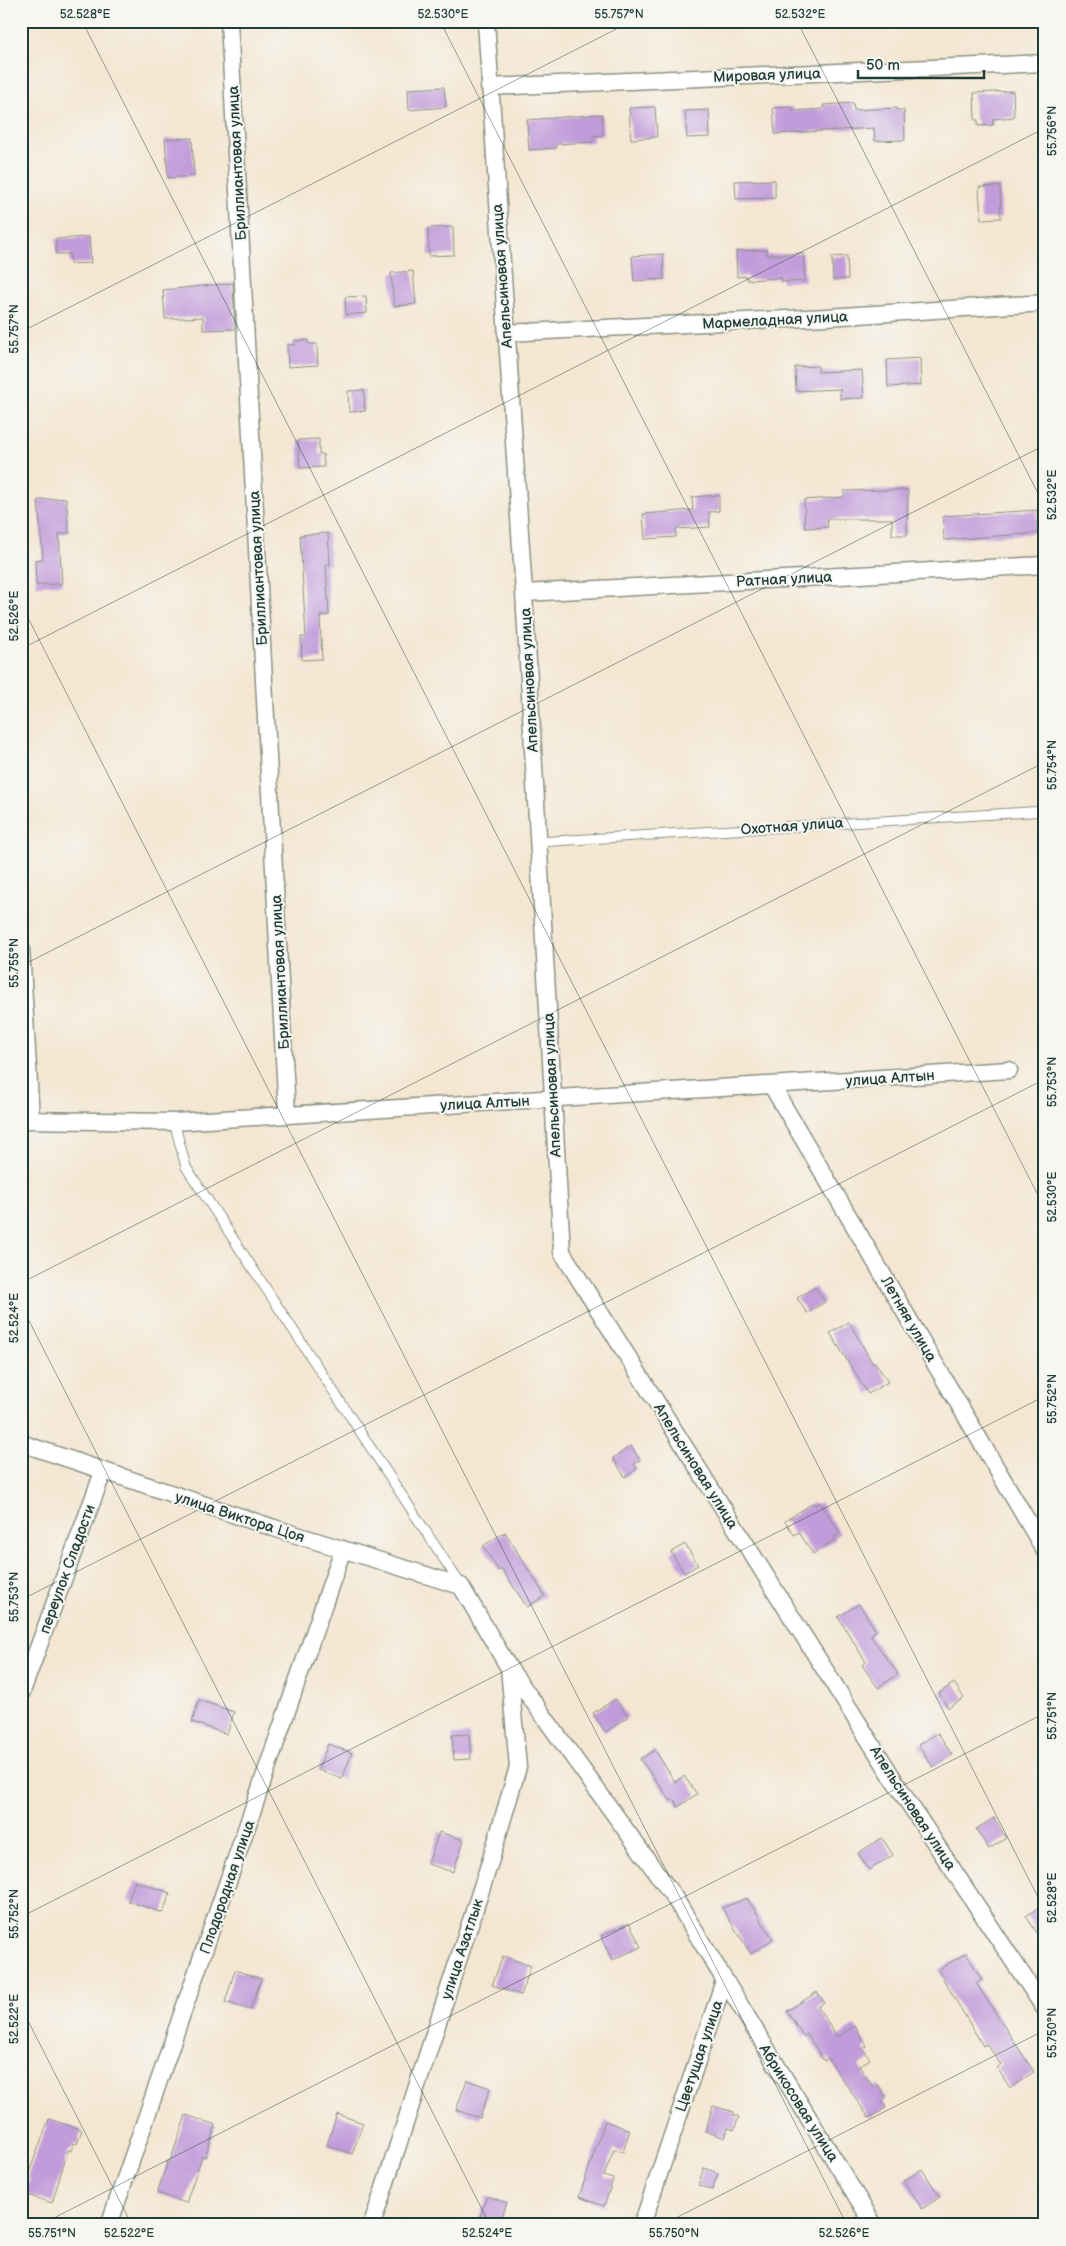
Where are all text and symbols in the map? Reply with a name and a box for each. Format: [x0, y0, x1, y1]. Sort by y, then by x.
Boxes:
text: 52.528°E [60, 7, 110, 22]
text: 52.530°E [417, 7, 469, 22]
text: 55.757°N [594, 7, 644, 22]
text: 52.532°E [775, 7, 825, 22]
scale bar [858, 48, 985, 80]
text: 50 m [866, 56, 900, 75]
street label: Мировая улица [713, 64, 821, 87]
street label: Бриллиантовая улица [224, 85, 251, 241]
text: 55.756°N [1045, 106, 1060, 156]
street label: Апельсиновая улица [488, 203, 517, 350]
text: 55.757°N [7, 304, 22, 354]
street label: Мармеладная улица [702, 307, 848, 334]
text: 52.532°E [1045, 470, 1060, 520]
street label: Бриллиантовая улица [245, 490, 272, 646]
street label: Ратная улица [735, 567, 833, 592]
text: 52.526°E [7, 591, 22, 641]
street label: Апельсиновая улица [516, 607, 543, 754]
text: 55.754°N [1045, 740, 1060, 790]
street label: Охотная улица [740, 813, 844, 840]
street label: Бриллиантовая улица [267, 894, 294, 1050]
text: 55.755°N [7, 938, 22, 988]
street label: Апельсиновая улица [539, 1012, 566, 1159]
text: 55.753°N [1045, 1057, 1060, 1107]
street label: улица Алтын [845, 1066, 935, 1091]
street label: улица Алтын [440, 1092, 530, 1115]
text: 52.530°E [1045, 1171, 1060, 1223]
street label: Летняя улица [876, 1272, 941, 1365]
text: 52.524°E [7, 1293, 22, 1343]
text: 55.752°N [1045, 1374, 1060, 1424]
street label: Апельсиновая улица [649, 1399, 742, 1533]
street label: улица Виктора Цоя [173, 1488, 307, 1547]
street label: переулок Сладости [35, 1502, 100, 1636]
text: 55.753°N [7, 1572, 22, 1622]
text: 55.751°N [1045, 1692, 1060, 1740]
street label: Апельсиновая улица [865, 1742, 960, 1874]
street label: Плодородная улица [196, 1818, 259, 1957]
text: 52.528°E [1045, 1873, 1060, 1923]
text: 55.752°N [7, 1889, 22, 1939]
street label: улица Азатлык [437, 1896, 488, 2002]
text: 52.522°E [7, 1994, 22, 2044]
street label: Цветущая улица [672, 1998, 727, 2114]
text: 55.750°N [1045, 2008, 1060, 2058]
street label: Абрикосовая улица [754, 2040, 843, 2166]
text: 55.751°N [28, 2226, 76, 2241]
text: 52.522°E [104, 2226, 154, 2241]
text: 52.524°E [462, 2226, 512, 2241]
text: 55.750°N [649, 2226, 699, 2241]
text: 52.526°E [819, 2226, 869, 2241]

